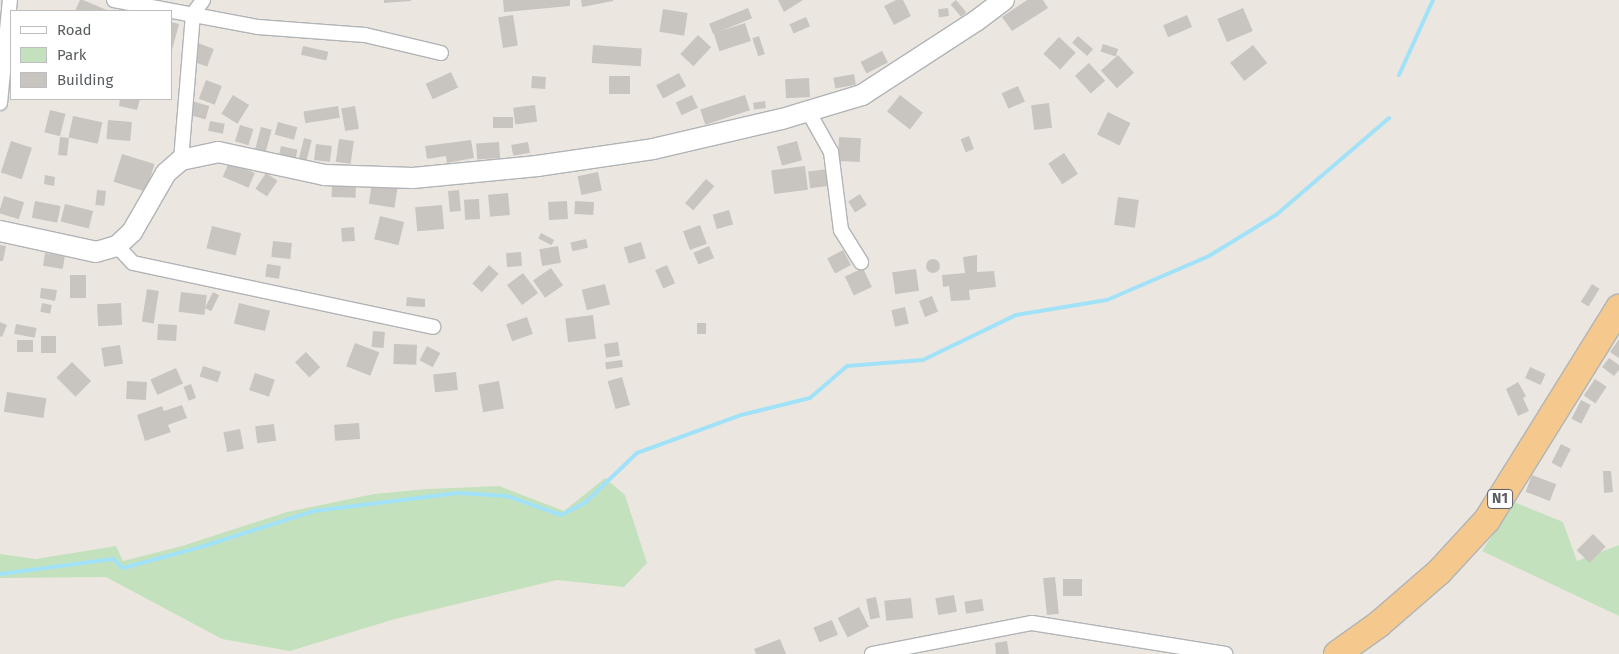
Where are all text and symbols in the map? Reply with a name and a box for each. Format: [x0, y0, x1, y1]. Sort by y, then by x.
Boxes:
legend [10, 10, 172, 100]
text: Road [57, 21, 92, 39]
text: Park [57, 46, 87, 64]
text: Building [57, 71, 113, 89]
road number: N1 [1486, 488, 1514, 510]

